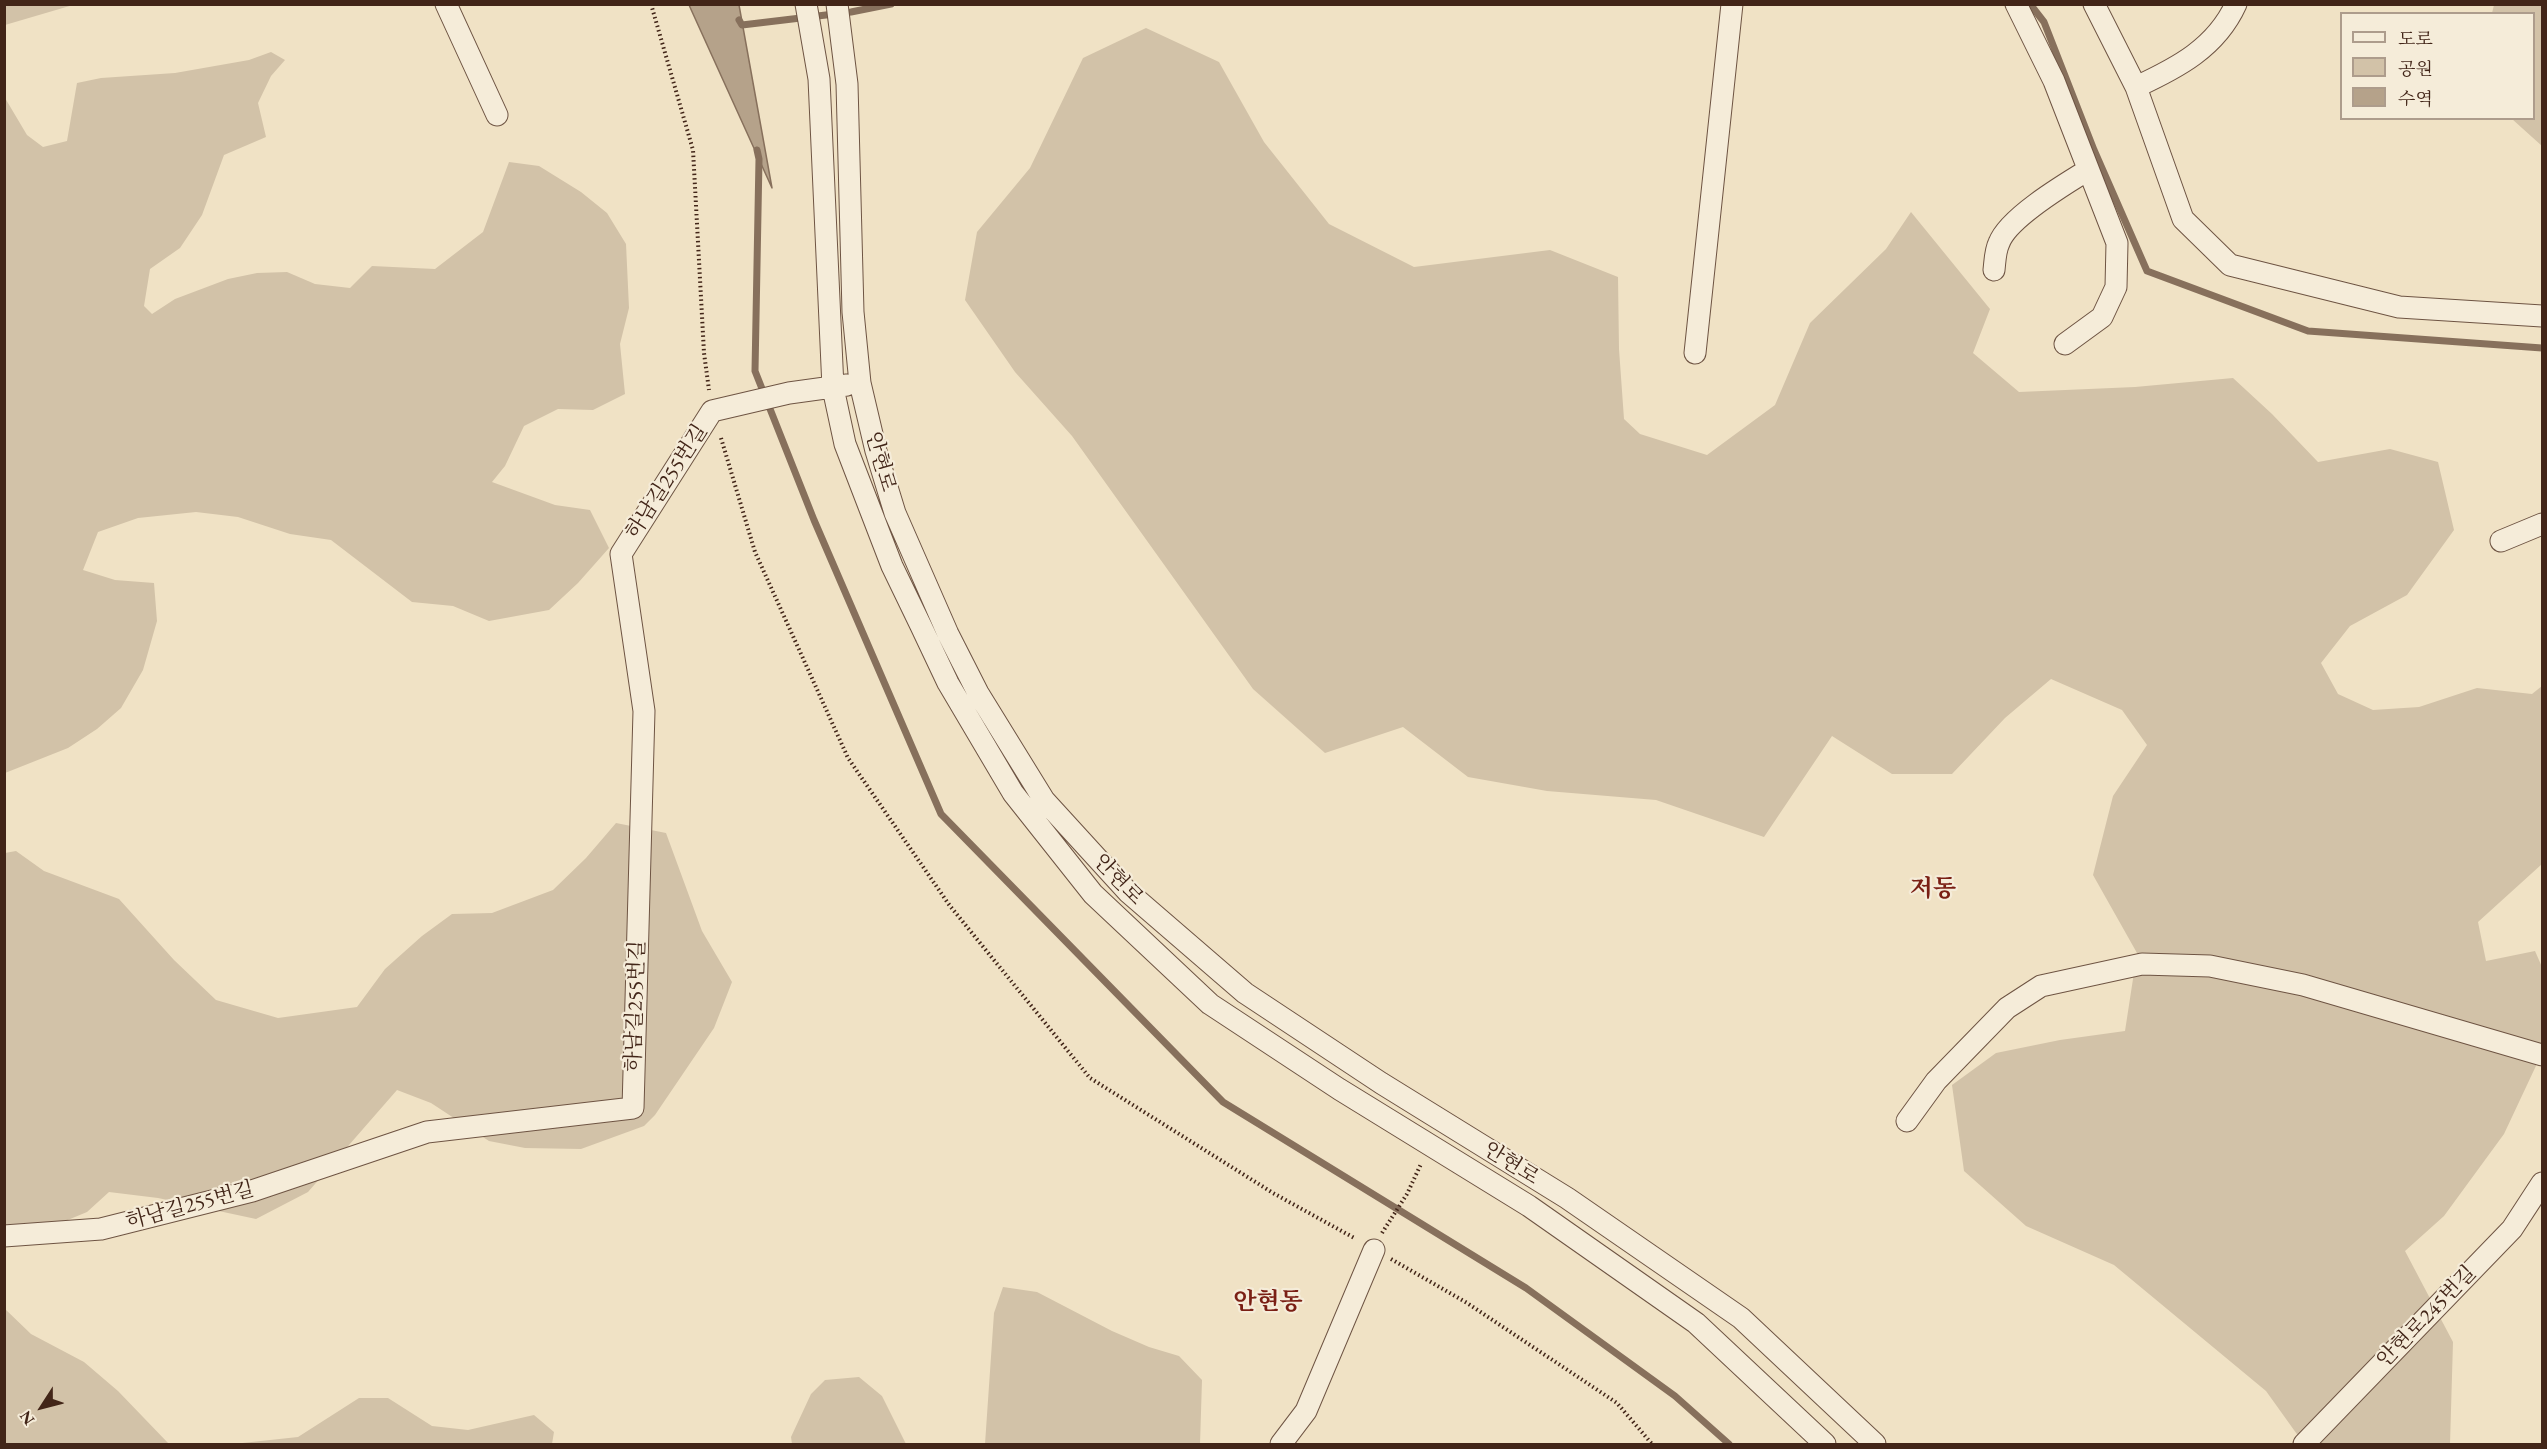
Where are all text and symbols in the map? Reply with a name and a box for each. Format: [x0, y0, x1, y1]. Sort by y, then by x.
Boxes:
legend [2340, 12, 2535, 120]
text: 도로 [2398, 27, 2433, 50]
text: 공원 [2398, 57, 2433, 80]
text: 수역 [2398, 87, 2433, 110]
street label: 하남길255번길 [621, 420, 713, 544]
street label: 안현로 [860, 429, 900, 495]
street label: 안현로 [1088, 849, 1148, 911]
district label: 저동 [1910, 875, 1956, 903]
street label: 하남길255번길 [621, 940, 651, 1072]
street label: 안현로 [1479, 1137, 1543, 1191]
street label: 하남길255번길 [123, 1177, 257, 1235]
street label: 안현로245번길 [2372, 1261, 2482, 1373]
district label: 안현동 [1233, 1288, 1303, 1316]
north arrow [12, 1377, 72, 1437]
text: N [15, 1406, 39, 1429]

